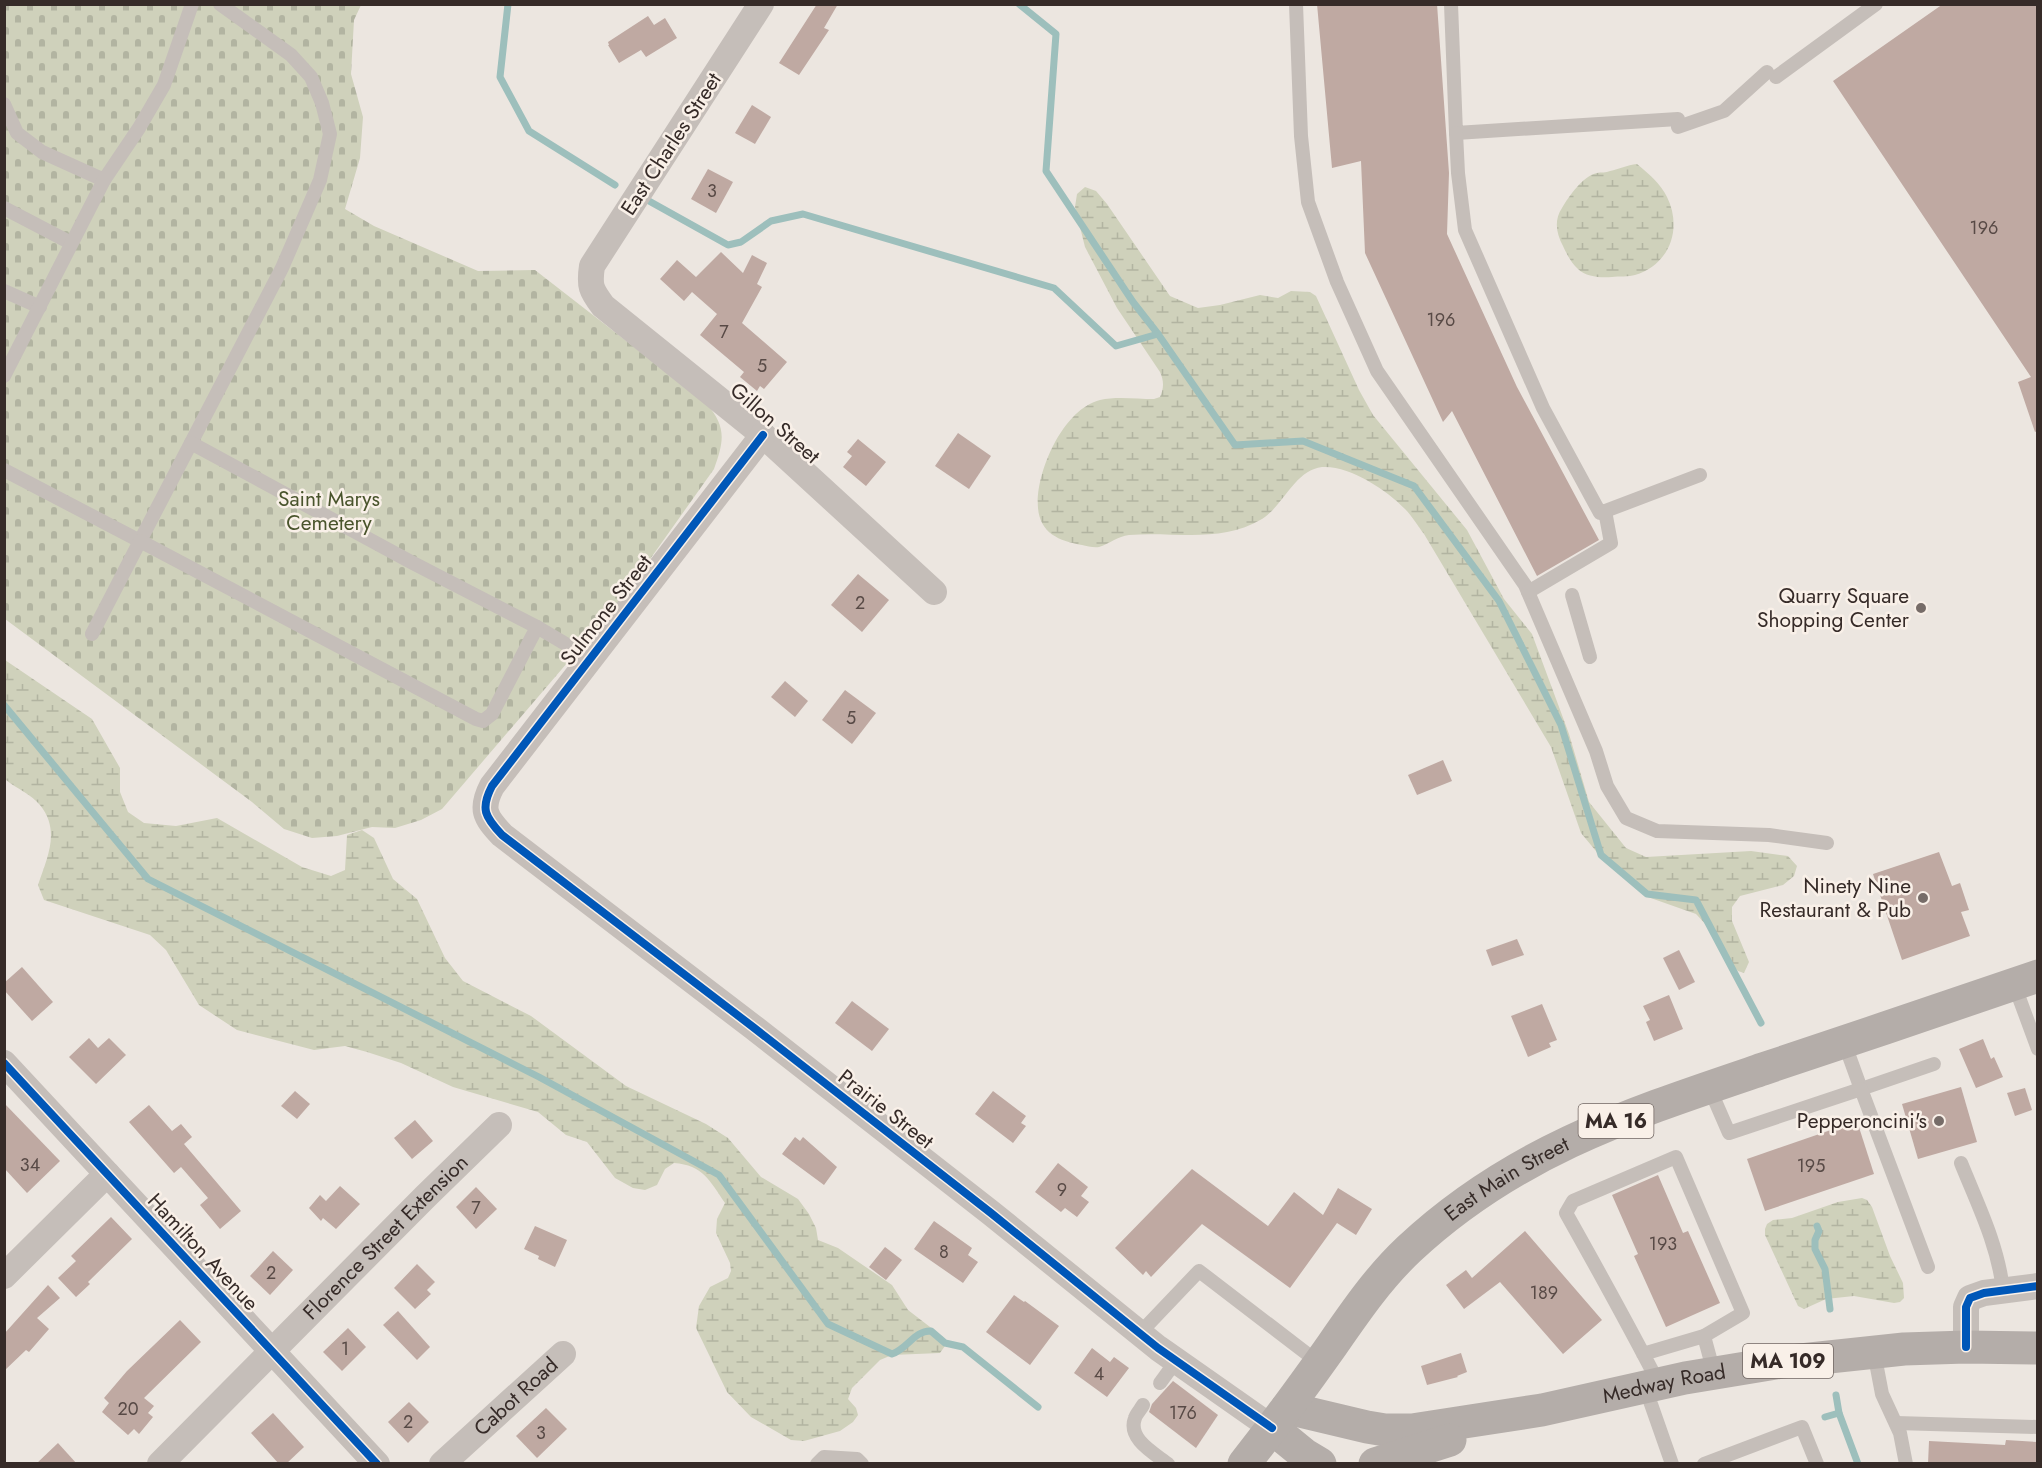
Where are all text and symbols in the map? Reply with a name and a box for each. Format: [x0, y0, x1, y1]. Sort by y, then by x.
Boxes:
street label: East Charles Street [614, 67, 728, 221]
house number: 3 [707, 178, 717, 204]
house number: 196 [1970, 215, 1998, 241]
house number: 196 [1427, 307, 1455, 333]
house number: 7 [719, 319, 729, 345]
house number: 5 [757, 353, 767, 379]
street label: Gillon Street [724, 375, 826, 471]
park label: Saint Marys Cemetery [278, 484, 380, 538]
street label: Sulmone Street [553, 548, 659, 672]
place label: Quarry Square Shopping Center [1757, 581, 1910, 635]
house number: 2 [855, 590, 865, 616]
marker: Quarry Square Shopping Center [1914, 601, 1928, 615]
house number: 5 [846, 705, 856, 731]
place label: Ninety Nine Restaurant & Pub [1760, 871, 1911, 925]
marker: Ninety Nine Restaurant & Pub [1916, 891, 1930, 905]
street label: Prairie Street [832, 1062, 940, 1156]
road number: MA 16 [1578, 1104, 1654, 1138]
place label: Pepperoncini's [1797, 1106, 1927, 1136]
marker: Pepperoncini's [1932, 1114, 1946, 1128]
street label: East Main Street [1438, 1129, 1574, 1228]
street label: Florence Street Extension [296, 1148, 475, 1327]
house number: 34 [20, 1152, 40, 1178]
house number: 195 [1797, 1153, 1825, 1179]
house number: 9 [1057, 1177, 1067, 1203]
street label: Hamilton Avenue [141, 1187, 266, 1318]
house number: 7 [471, 1195, 481, 1221]
house number: 193 [1649, 1231, 1677, 1257]
house number: 8 [939, 1239, 949, 1265]
house number: 2 [266, 1260, 276, 1286]
house number: 189 [1530, 1280, 1558, 1306]
house number: 1 [341, 1336, 349, 1362]
road number: MA 109 [1743, 1344, 1833, 1378]
street label: Cabot Road [467, 1350, 565, 1443]
street label: Medway Road [1600, 1357, 1728, 1411]
house number: 4 [1094, 1361, 1104, 1387]
house number: 20 [117, 1396, 139, 1422]
house number: 176 [1169, 1400, 1197, 1426]
house number: 2 [403, 1409, 413, 1435]
house number: 3 [536, 1420, 546, 1446]

